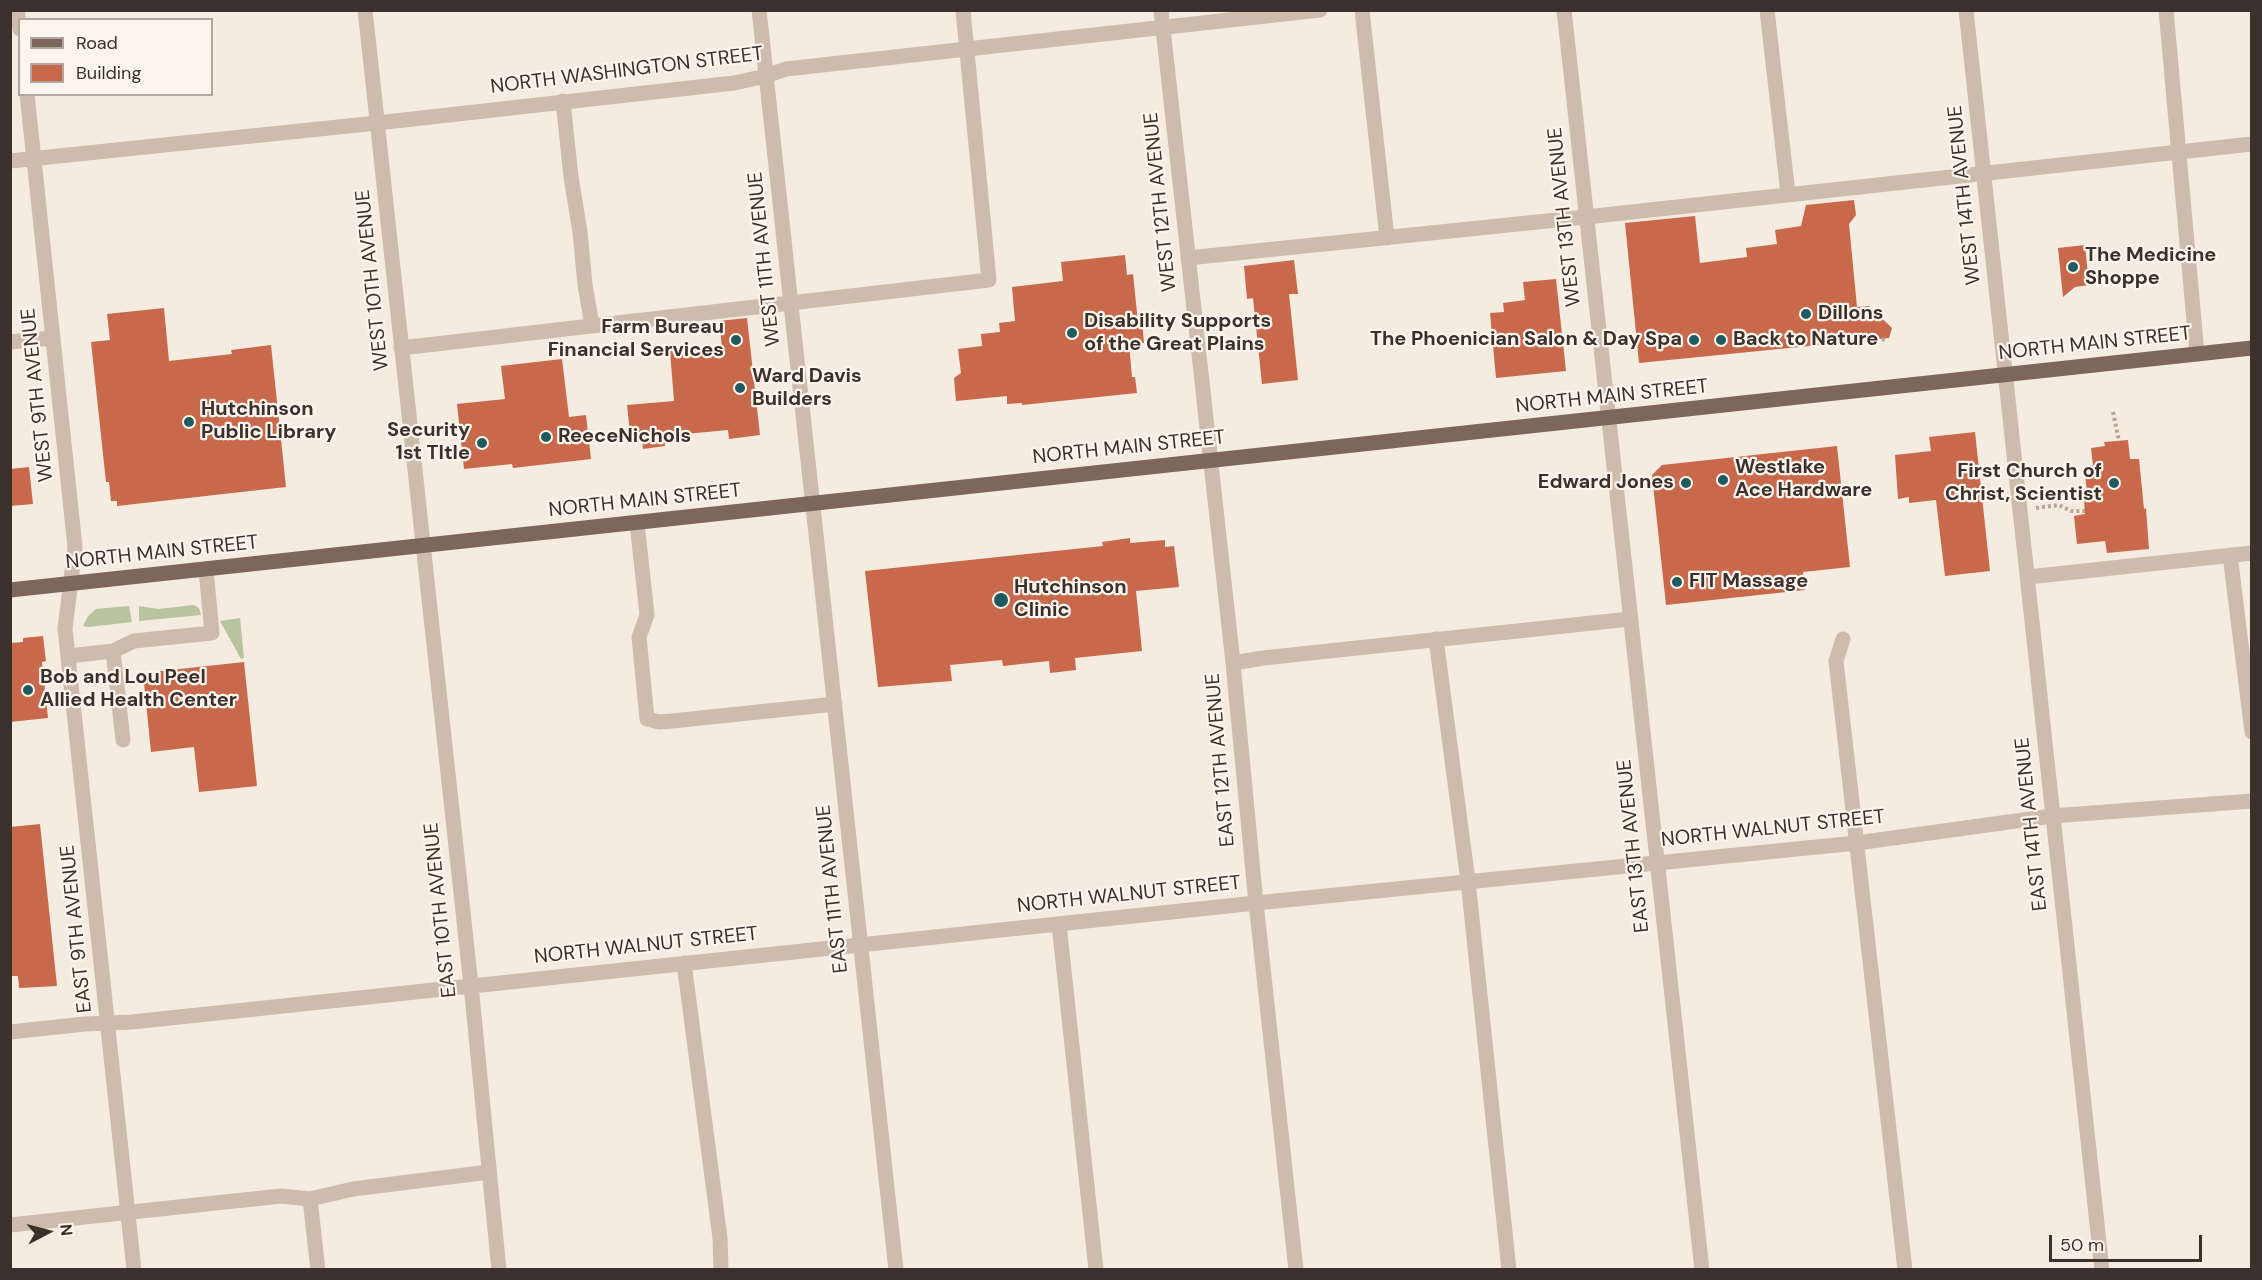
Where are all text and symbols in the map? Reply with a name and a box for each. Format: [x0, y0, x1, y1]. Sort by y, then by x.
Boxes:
legend [18, 18, 213, 96]
text: Road [76, 31, 118, 55]
street label: NORTH WASHINGTON STREET [489, 42, 765, 100]
text: Building [76, 61, 141, 85]
street label: WEST 14TH AVENUE [1944, 104, 1986, 286]
street label: WEST 12TH AVENUE [1140, 111, 1182, 293]
street label: WEST 13TH AVENUE [1544, 126, 1586, 308]
street label: WEST 11TH AVENUE [744, 171, 786, 347]
street label: WEST 10TH AVENUE [352, 188, 394, 372]
place label: The Medicine Shoppe [2085, 244, 2216, 291]
marker: The Medicine Shoppe [2066, 260, 2080, 274]
place label: Dillons [1818, 302, 1883, 326]
street label: WEST 9TH AVENUE [17, 307, 59, 483]
marker: Dillons [1799, 307, 1813, 321]
place label: Disability Supports of the Great Plains [1084, 310, 1271, 357]
place label: Farm Bureau Financial Services [548, 316, 724, 363]
street label: NORTH MAIN STREET [1998, 322, 2192, 366]
marker: Disability Supports of the Great Plains [1065, 326, 1079, 340]
place label: The Phoenician Salon & Day Spa [1370, 328, 1682, 352]
place label: Back to Nature [1733, 328, 1878, 352]
marker: Farm Bureau Financial Services [729, 333, 743, 347]
marker: The Phoenician Salon & Day Spa [1687, 333, 1701, 347]
marker: Back to Nature [1714, 333, 1728, 347]
place label: Ward Davis Builders [752, 365, 862, 412]
street label: NORTH MAIN STREET [1515, 375, 1709, 419]
marker: Ward Davis Builders [733, 381, 747, 395]
place label: Hutchinson Public Library [201, 398, 336, 445]
marker: Hutchinson Public Library [182, 415, 196, 429]
place label: Security 1st TItle [387, 419, 470, 466]
place label: ReeceNichols [558, 425, 691, 449]
street label: NORTH MAIN STREET [1032, 426, 1226, 470]
marker: ReeceNichols [539, 430, 553, 444]
marker: Security 1st TItle [475, 436, 489, 450]
place label: Westlake Ace Hardware [1735, 456, 1872, 503]
place label: First Church of Christ, Scientist [1945, 460, 2102, 507]
place label: Edward Jones [1538, 471, 1674, 495]
marker: Westlake Ace Hardware [1716, 473, 1730, 487]
marker: Edward Jones [1679, 476, 1693, 490]
marker: First Church of Christ, Scientist [2107, 476, 2121, 490]
street label: NORTH MAIN STREET [548, 479, 742, 523]
street label: NORTH MAIN STREET [65, 531, 259, 575]
place label: FIT Massage [1689, 570, 1808, 594]
marker: FIT Massage [1670, 575, 1684, 589]
place label: Hutchinson Clinic [1014, 576, 1127, 623]
marker: Hutchinson Clinic [992, 591, 1010, 609]
place label: Bob and Lou Peel Allied Health Center [40, 666, 237, 713]
street label: EAST 12TH AVENUE [1201, 672, 1241, 848]
marker: Bob and Lou Peel Allied Health Center [21, 683, 35, 697]
street label: EAST 14TH AVENUE [2011, 736, 2053, 912]
street label: EAST 13TH AVENUE [1613, 758, 1655, 934]
street label: EAST 11TH AVENUE [812, 804, 854, 974]
street label: NORTH WALNUT STREET [1660, 805, 1886, 853]
street label: EAST 10TH AVENUE [420, 821, 462, 999]
street label: EAST 9TH AVENUE [56, 844, 98, 1014]
street label: NORTH WALNUT STREET [1016, 871, 1242, 919]
street label: NORTH WALNUT STREET [533, 922, 759, 970]
north arrow [18, 1202, 78, 1262]
text: N [55, 1223, 77, 1237]
scale bar [2052, 1223, 2205, 1261]
text: 50 m [2060, 1233, 2104, 1257]

